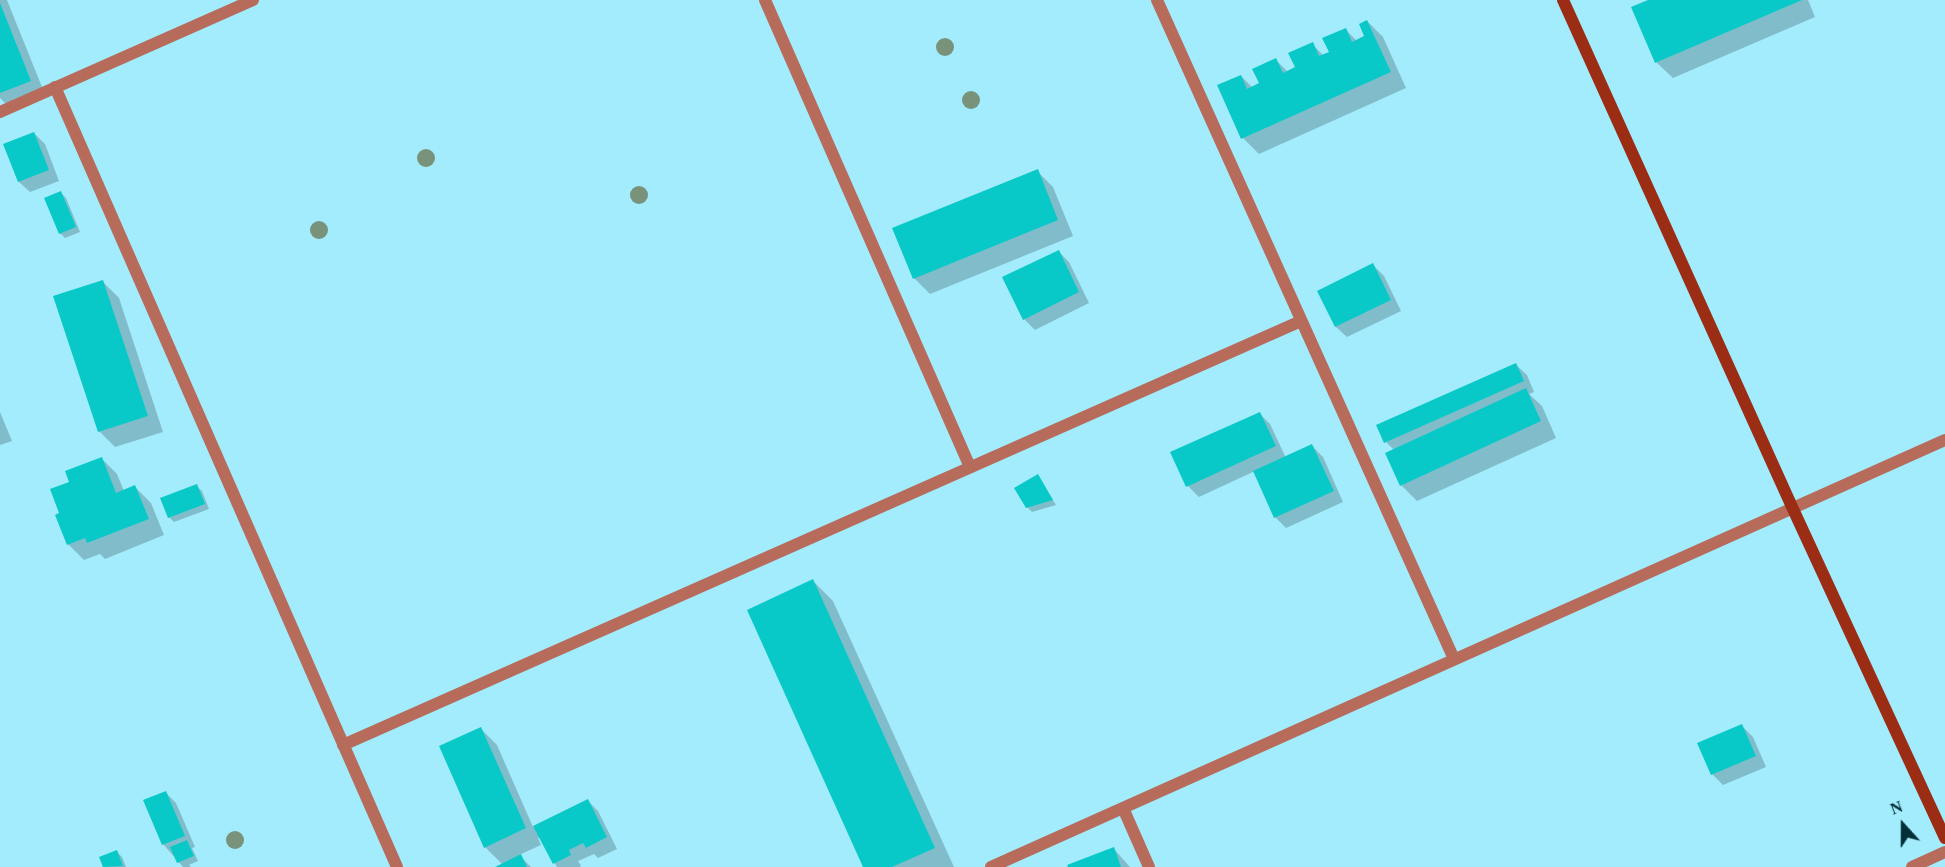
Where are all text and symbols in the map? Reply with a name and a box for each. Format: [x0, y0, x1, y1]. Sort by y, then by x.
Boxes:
north arrow [1873, 795, 1933, 855]
text: N [1888, 798, 1905, 818]

